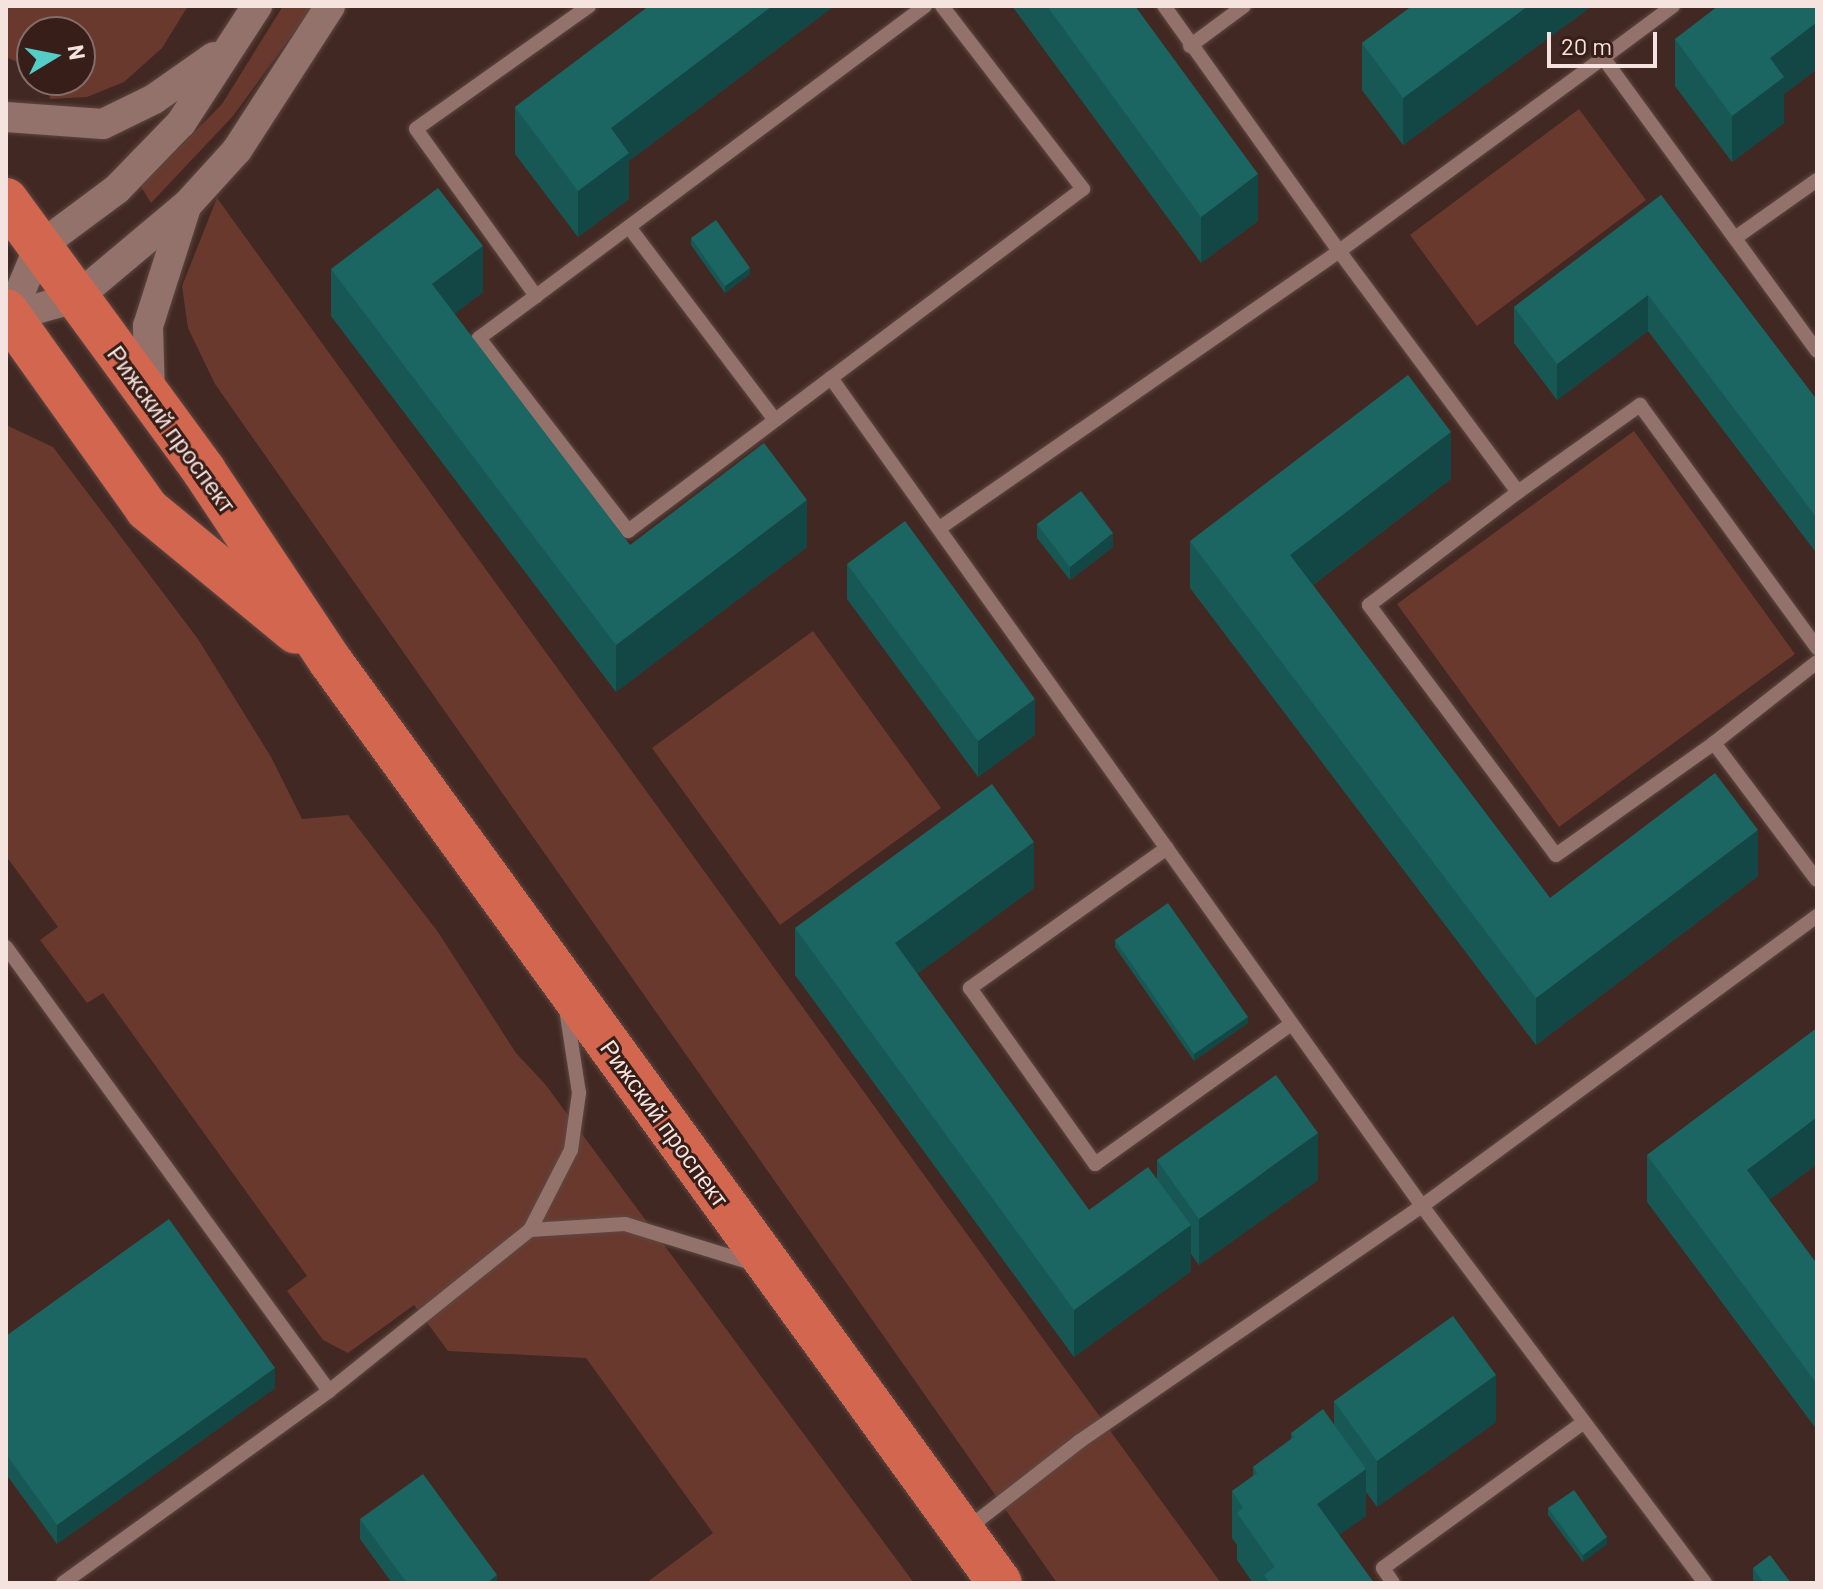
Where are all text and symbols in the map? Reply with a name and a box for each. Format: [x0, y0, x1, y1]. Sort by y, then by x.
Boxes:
north arrow [16, 16, 96, 96]
scale bar [1551, 16, 1661, 66]
text: 20 m [1561, 31, 1612, 60]
text: N [64, 43, 92, 62]
street label: Рижский проспект [102, 340, 242, 518]
street label: Рижский проспект [595, 1034, 735, 1212]

